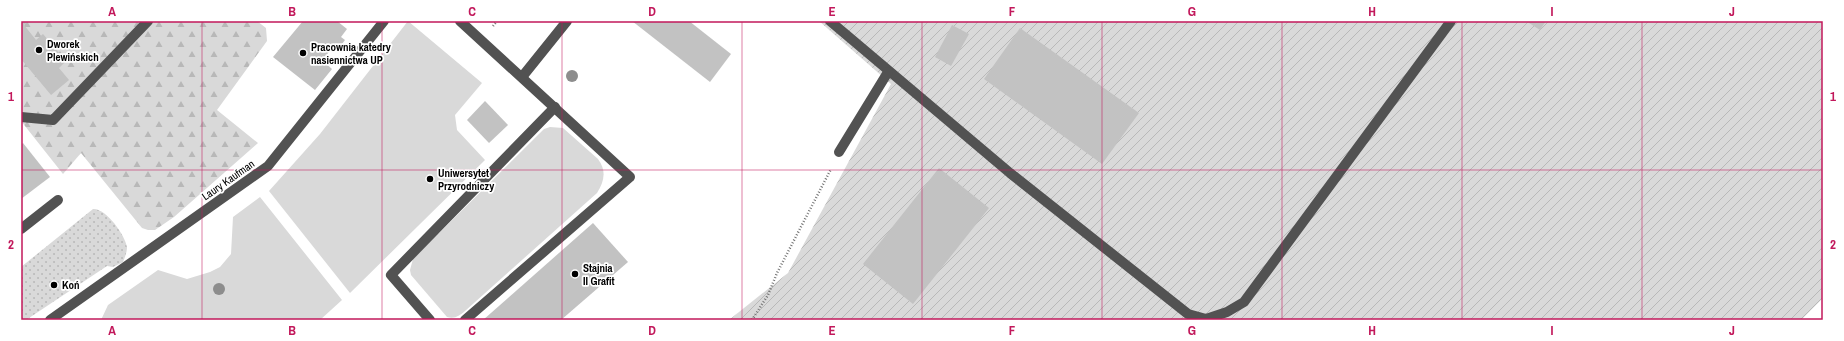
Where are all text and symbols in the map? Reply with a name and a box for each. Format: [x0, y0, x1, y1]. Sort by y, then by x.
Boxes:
text: A [108, 3, 116, 20]
text: B [288, 3, 296, 20]
text: C [468, 3, 476, 20]
text: D [648, 3, 656, 20]
text: E [828, 3, 836, 20]
text: F [1009, 3, 1016, 20]
text: G [1188, 3, 1196, 20]
text: H [1368, 3, 1376, 20]
text: I [1551, 3, 1554, 20]
text: J [1729, 3, 1735, 20]
place label: Dworek Plewińskich [47, 37, 99, 64]
place label: Pracownia katedry nasiennictwa UP [311, 40, 391, 67]
marker: Dworek Plewińskich [34, 45, 44, 55]
marker: Pracownia katedry nasiennictwa UP [298, 48, 308, 58]
text: 1 [8, 88, 14, 105]
text: 1 [1830, 88, 1836, 105]
street label: Laury Kaufman [199, 157, 257, 203]
place label: Uniwersytet Przyrodniczy [438, 166, 494, 193]
marker: Uniwersytet Przyrodniczy [425, 174, 435, 184]
text: 2 [8, 236, 14, 253]
text: 2 [1830, 236, 1836, 253]
place label: Stajnia II Grafit [583, 261, 615, 288]
marker: Stajnia II Grafit [570, 269, 580, 279]
place label: Koń [62, 278, 80, 292]
marker: Koń [49, 280, 59, 290]
text: A [108, 322, 116, 339]
text: B [288, 322, 296, 339]
text: C [468, 322, 476, 339]
text: D [648, 322, 656, 339]
text: E [828, 322, 836, 339]
text: F [1009, 322, 1016, 339]
text: G [1188, 322, 1196, 339]
text: H [1368, 322, 1376, 339]
text: I [1551, 322, 1554, 339]
text: J [1729, 322, 1735, 339]

